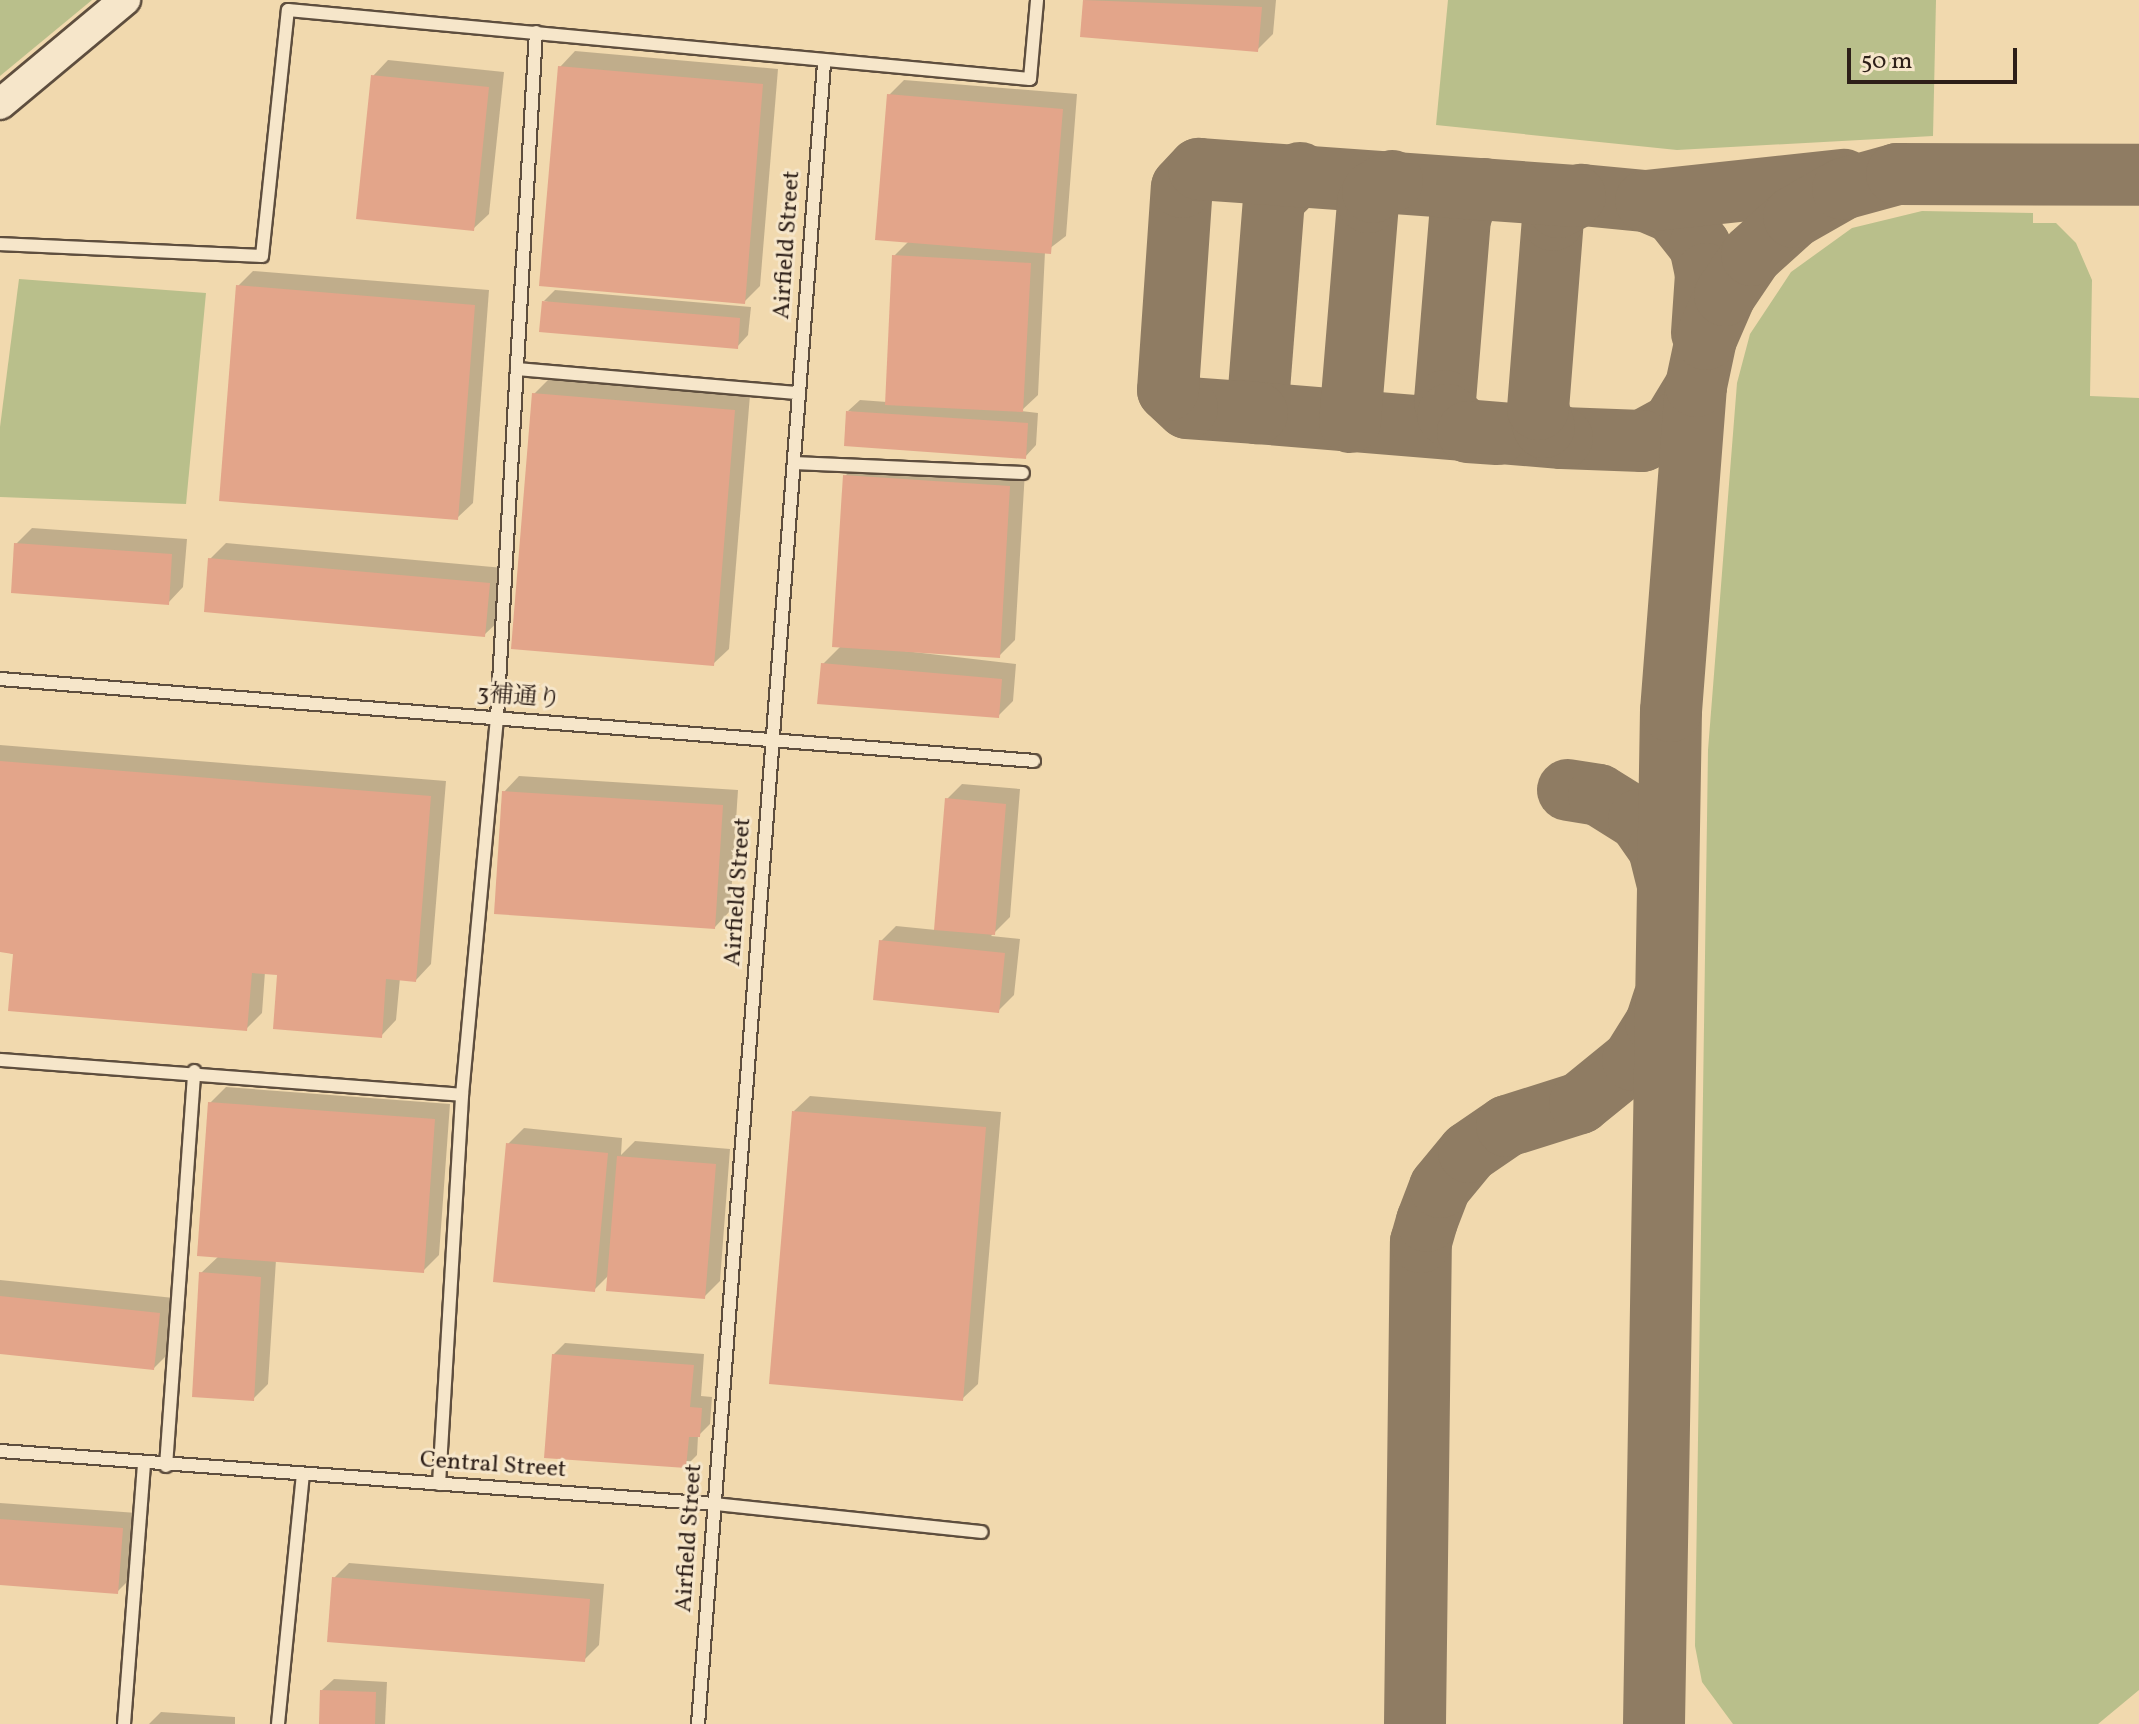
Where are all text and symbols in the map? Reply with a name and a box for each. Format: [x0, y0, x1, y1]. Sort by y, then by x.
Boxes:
scale bar [1851, 32, 2021, 82]
text: 50 m [1861, 45, 1913, 79]
street label: Airfield Street [768, 170, 808, 320]
street label: 3補通り [476, 680, 562, 716]
street label: Airfield Street [719, 817, 759, 967]
street label: Central Street [419, 1447, 567, 1485]
street label: Airfield Street [670, 1463, 710, 1613]

